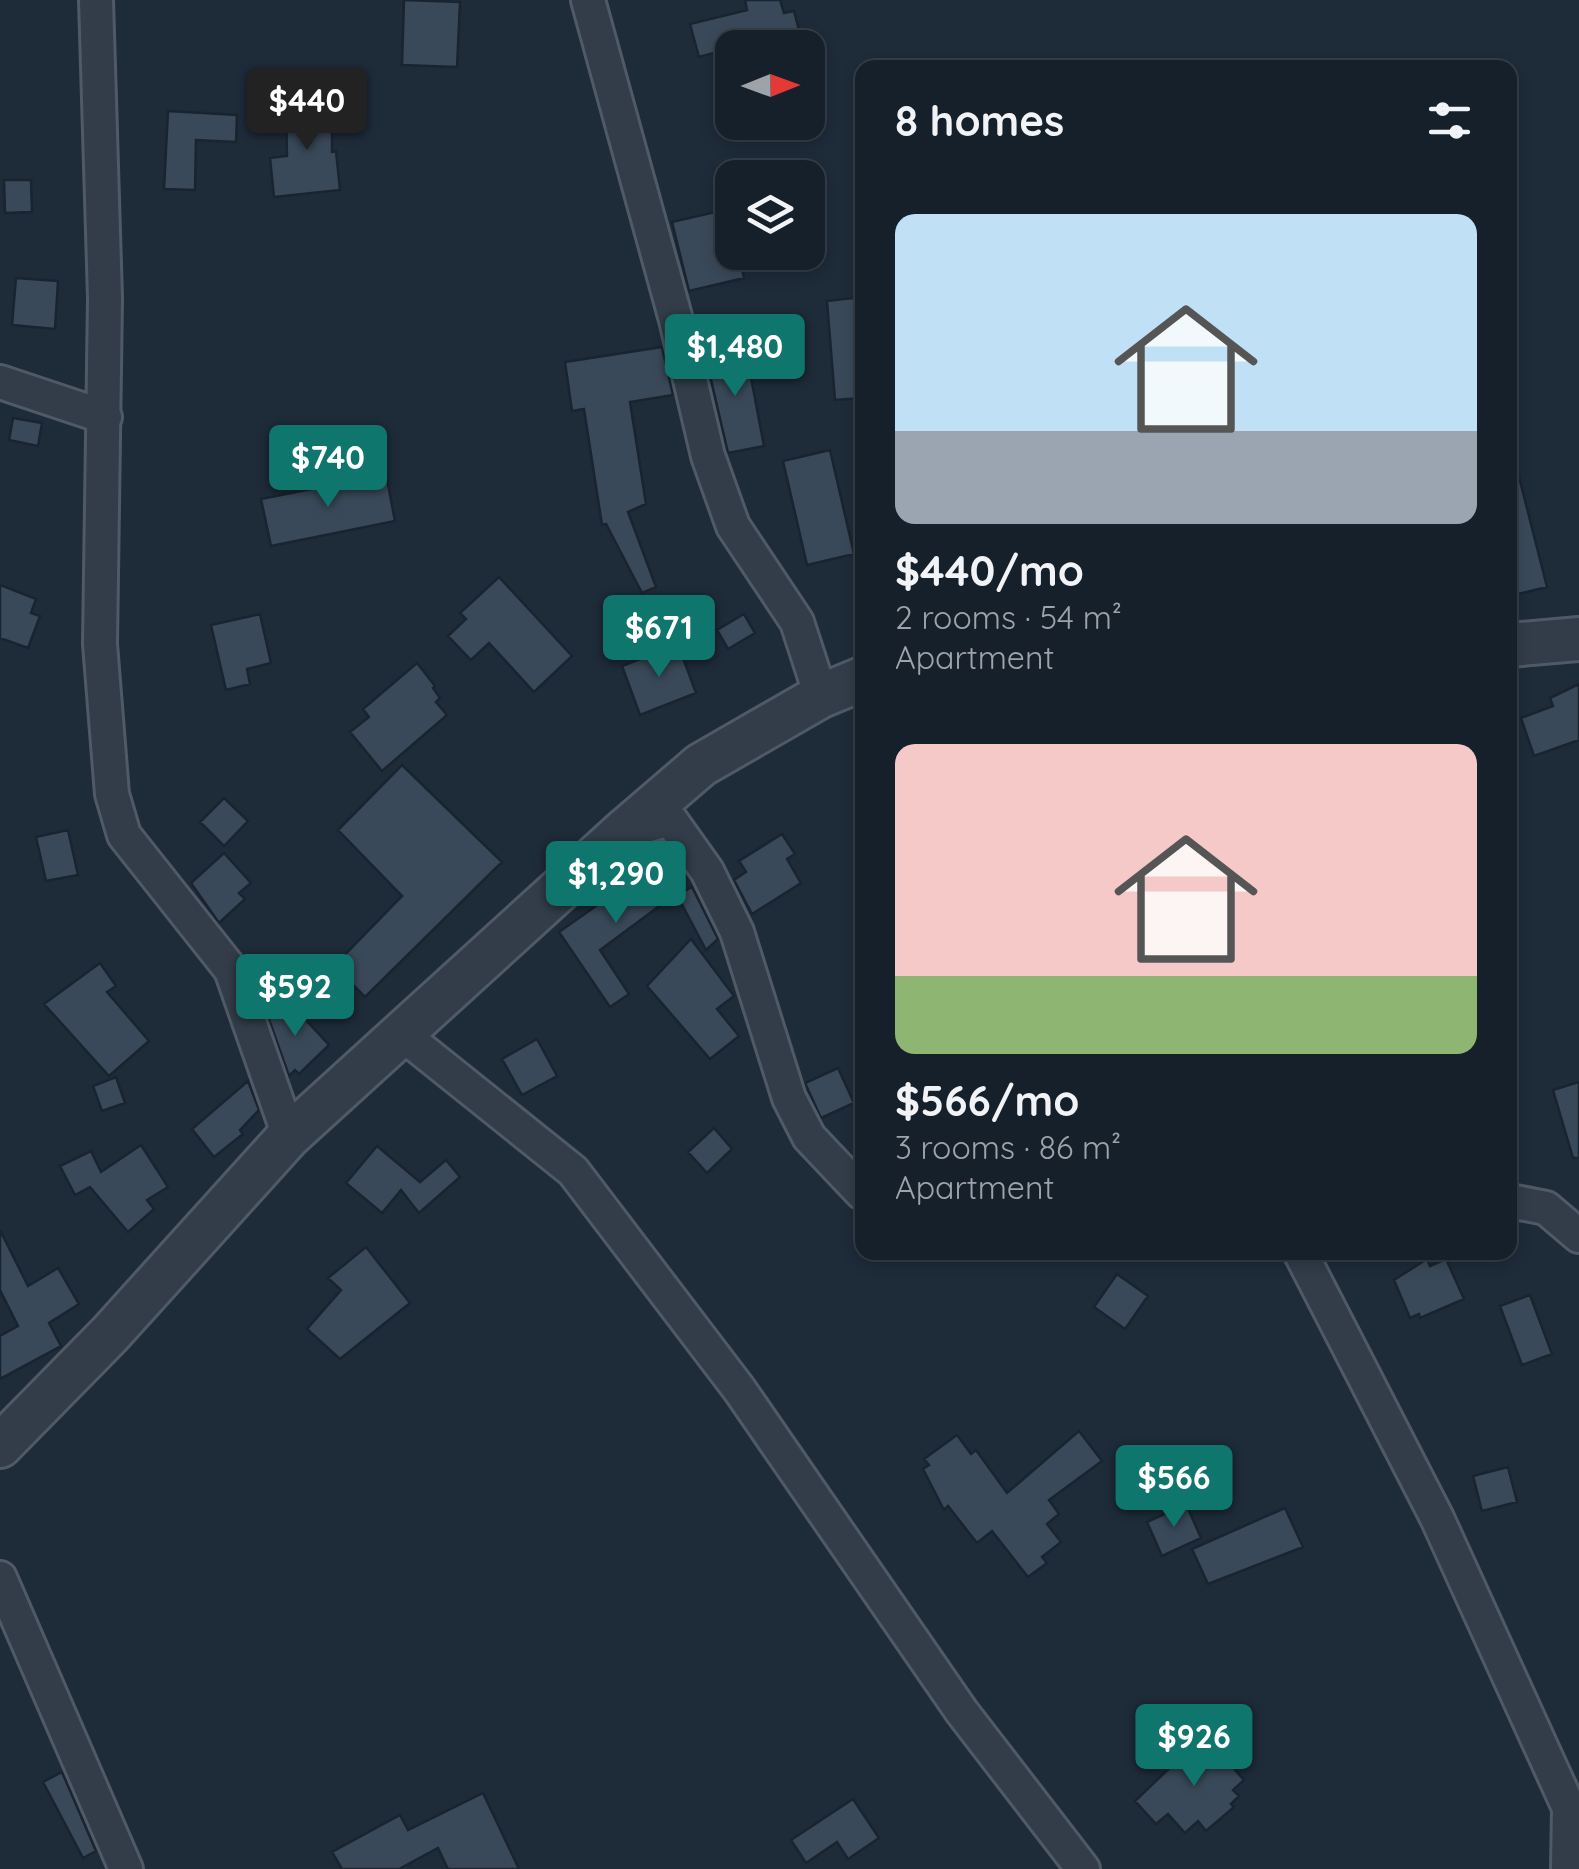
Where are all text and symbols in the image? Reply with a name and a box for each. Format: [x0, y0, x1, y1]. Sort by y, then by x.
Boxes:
north arrow [715, 30, 825, 140]
map controls [715, 30, 825, 270]
pin: $440 [248, 68, 366, 153]
text: $440 [269, 80, 345, 120]
icon: filters [1422, 93, 1477, 148]
text: 8 homes [895, 94, 1064, 147]
button: layers [715, 160, 825, 270]
icon: home [1096, 279, 1276, 459]
pin: $1,480 [654, 314, 816, 399]
text: $1,480 [687, 326, 783, 366]
pin: $740 [269, 425, 387, 510]
text: $740 [291, 437, 365, 477]
text: $440/mo [895, 544, 1084, 597]
pin: $671 [600, 595, 718, 680]
text: 2 rooms · 54 m² [895, 597, 1122, 637]
text: $671 [625, 607, 693, 647]
text: Apartment [895, 637, 1054, 677]
icon: home [1096, 809, 1276, 989]
pin: $1,290 [535, 841, 697, 926]
text: $1,290 [568, 853, 664, 893]
pin: $592 [236, 954, 354, 1039]
text: $592 [258, 966, 332, 1006]
text: $566/mo [895, 1074, 1080, 1127]
text: 3 rooms · 86 m² [895, 1127, 1121, 1167]
text: Apartment [895, 1167, 1054, 1207]
pin: $566 [1115, 1445, 1233, 1530]
text: $566 [1138, 1457, 1210, 1497]
pin: $926 [1135, 1704, 1253, 1789]
text: $926 [1157, 1716, 1231, 1756]

